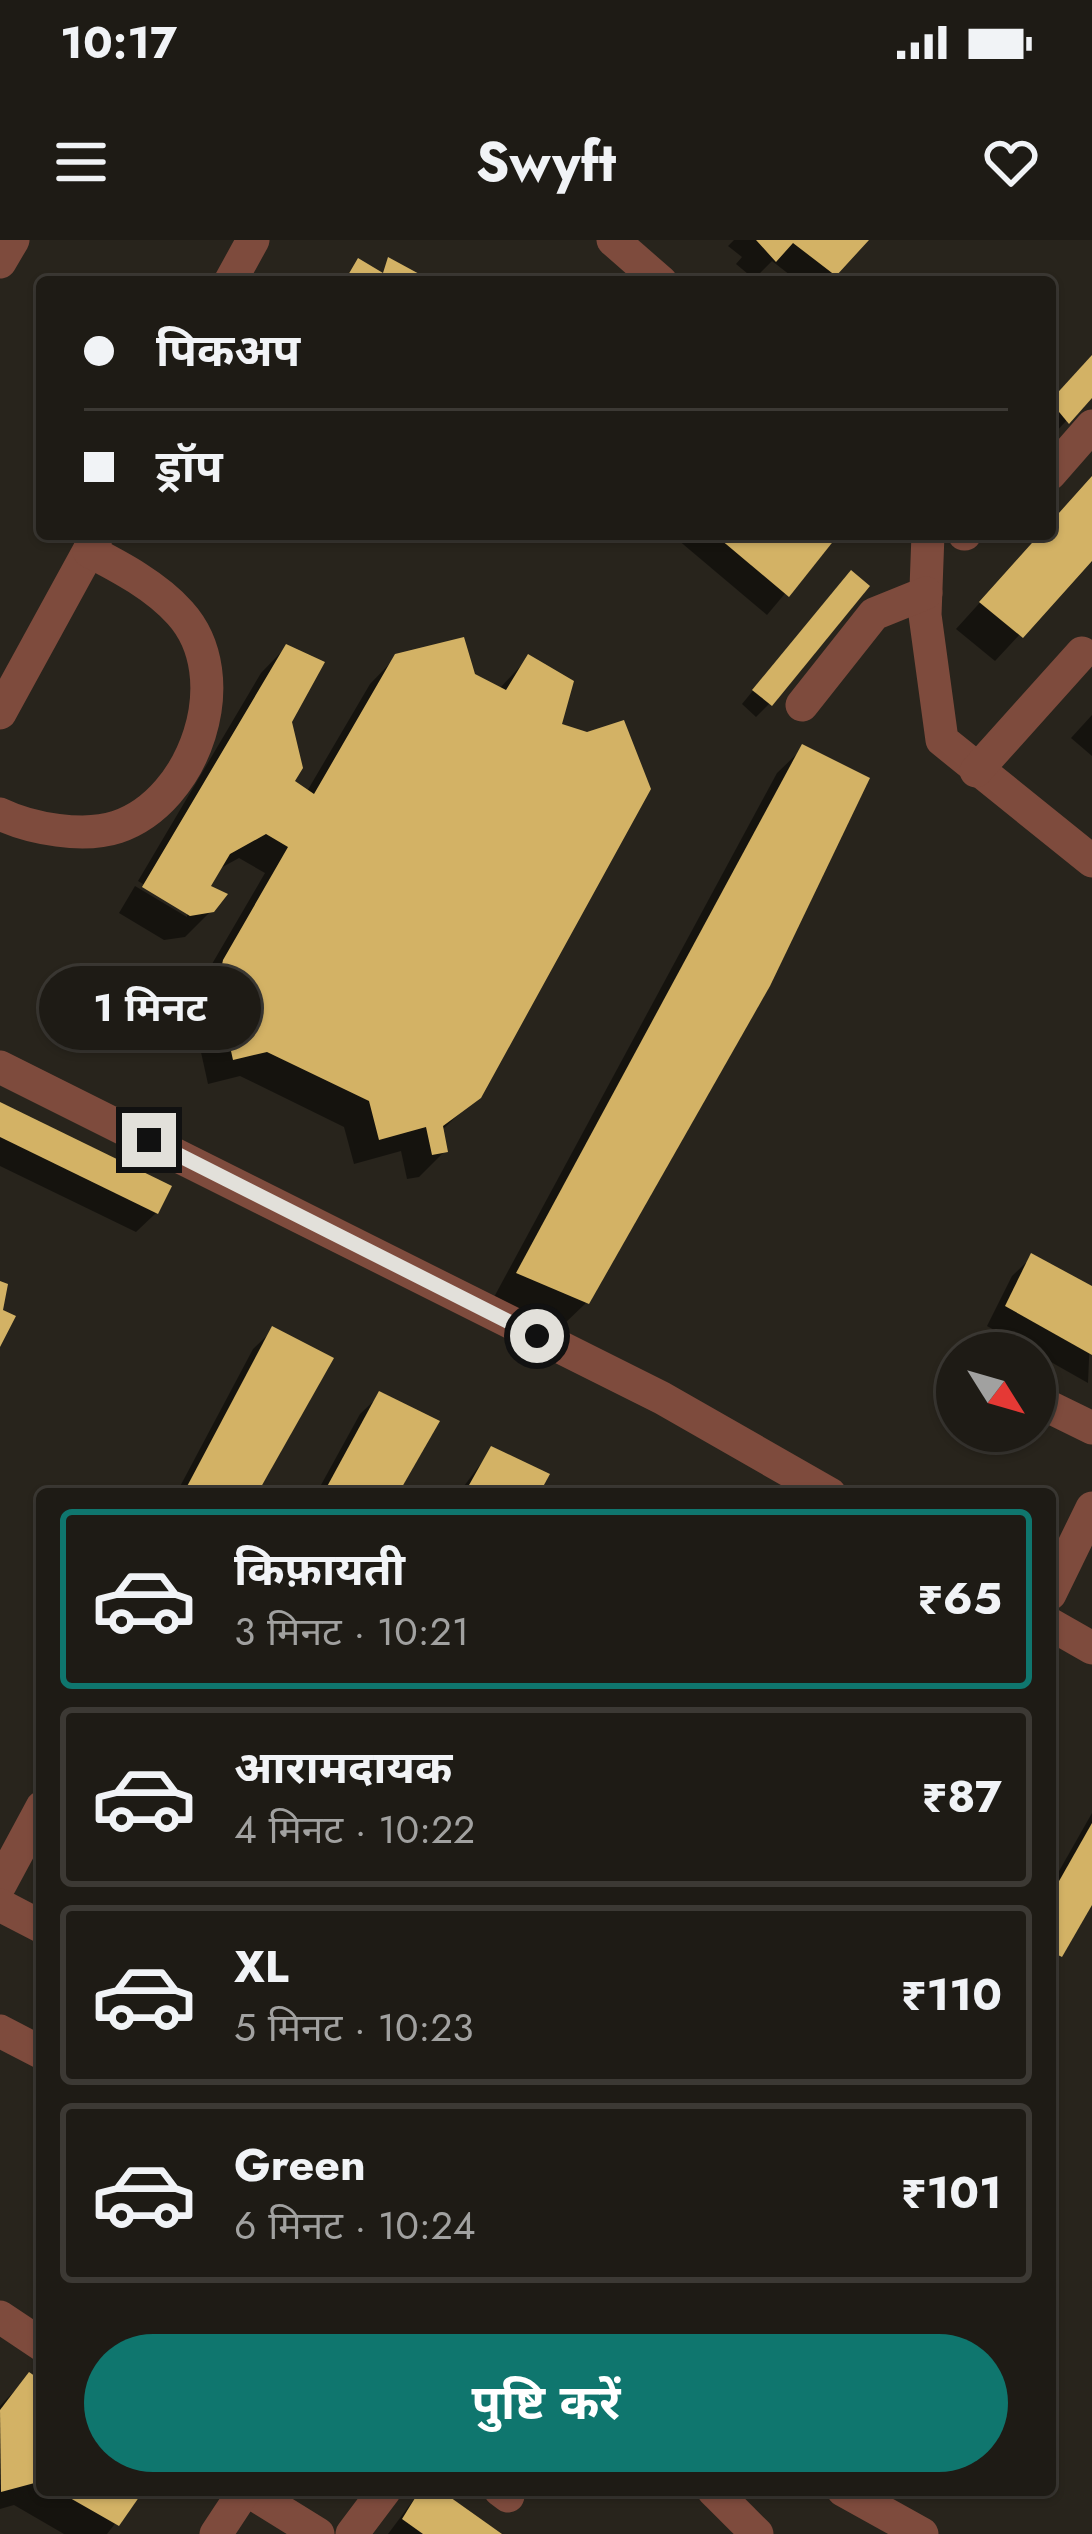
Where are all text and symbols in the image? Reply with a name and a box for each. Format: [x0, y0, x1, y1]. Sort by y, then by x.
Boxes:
text: 10:17 [60, 10, 177, 75]
text: Swyft [476, 123, 616, 201]
icon: menu [48, 129, 114, 195]
icon: heart [978, 129, 1044, 195]
text: पिकअप [156, 318, 300, 383]
text: ड्रॉप [156, 434, 223, 499]
callout: 1 मिनट [38, 966, 260, 1050]
text: 1 मिनट [93, 979, 207, 1036]
route end [122, 1113, 176, 1167]
route start [510, 1309, 564, 1363]
north arrow [936, 1332, 1056, 1452]
map controls [936, 1332, 1056, 1452]
text: किफ़ायती [234, 1537, 405, 1602]
icon: car [90, 1545, 198, 1653]
text: ₹65 [917, 1566, 1002, 1631]
text: 3 मिनट · 10:21 [234, 1603, 469, 1660]
text: आरामदायक [234, 1735, 452, 1800]
icon: car [90, 1743, 198, 1851]
text: ₹87 [922, 1764, 1002, 1829]
text: 4 मिनट · 10:22 [234, 1801, 475, 1858]
text: XL [234, 1934, 289, 1999]
icon: car [90, 1941, 198, 2049]
text: ₹110 [901, 1962, 1002, 2027]
text: 5 मिनट · 10:23 [234, 1999, 474, 2056]
text: Green [234, 2132, 366, 2197]
icon: car [90, 2139, 198, 2247]
text: ₹101 [901, 2160, 1002, 2225]
text: 6 मिनट · 10:24 [234, 2197, 476, 2254]
button: पुष्टि करें [84, 2334, 1008, 2472]

